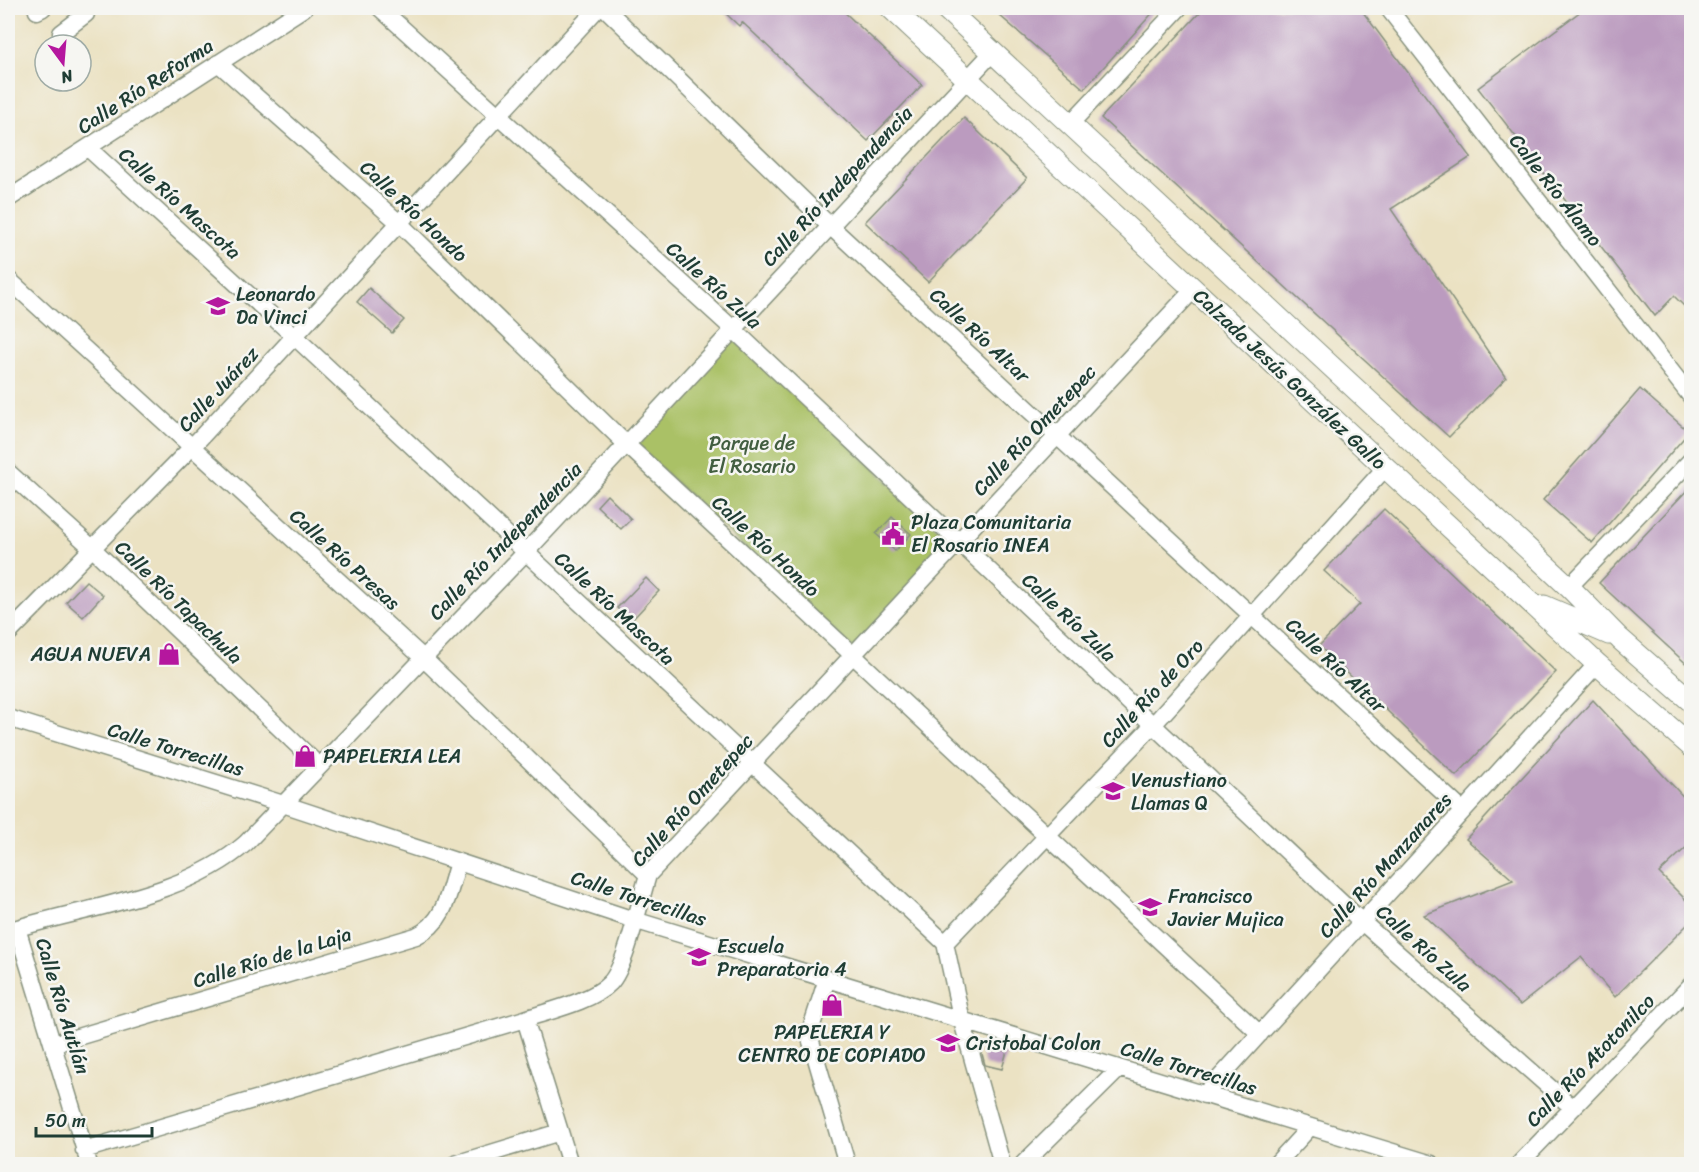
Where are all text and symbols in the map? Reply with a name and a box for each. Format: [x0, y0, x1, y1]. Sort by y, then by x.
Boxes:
street label: Calle Río Reforma [70, 29, 221, 144]
north arrow [33, 33, 93, 93]
text: N [57, 61, 77, 93]
street label: Calle Río Independencia [753, 97, 922, 275]
street label: Calle Río Álamo [1500, 126, 1611, 255]
street label: Calle Río Mascota [110, 138, 249, 269]
street label: Calle Río Hondo [351, 152, 476, 271]
street label: Calle Río Zula [658, 232, 770, 339]
place label: Leonardo Da Vinci [236, 277, 315, 335]
street label: Calle Río Altar [921, 279, 1039, 392]
street label: Calzada Jesús González Gallo [1185, 280, 1395, 479]
school or university icon: Leonardo Da Vinci [205, 293, 231, 319]
street label: Calle Juárez [169, 338, 268, 441]
street label: Calle Río Ometepec [964, 356, 1105, 504]
park label: Parque de El Rosario [708, 426, 796, 484]
street label: Calle Río Independencia [420, 453, 592, 629]
street label: Calle Río Hondo [703, 487, 828, 606]
street label: Calle Río Presas [281, 500, 409, 620]
place label: Plaza Comunitaria El Rosario INEA [911, 505, 1072, 563]
public building icon: Plaza Comunitaria El Rosario INEA [880, 521, 906, 547]
street label: Calle Río Tapachula [106, 531, 251, 673]
street label: Calle Río Mascota [546, 542, 684, 674]
street label: Calle Río Zula [1013, 564, 1125, 671]
street label: Calle Río Altar [1277, 609, 1395, 722]
street label: Calle Río de Oro [1092, 630, 1213, 756]
place label: AGUA NUEVA [30, 637, 151, 672]
shop icon: AGUA NUEVA [156, 641, 182, 667]
street label: Calle Torrecillas [103, 712, 249, 787]
street label: Calle Río Ometepec [623, 725, 762, 875]
place label: PAPELERIA LEA [323, 739, 461, 774]
shop icon: PAPELERIA LEA [292, 743, 318, 769]
place label: Venustiano Llamas Q [1131, 763, 1227, 821]
school or university icon: Venustiano Llamas Q [1100, 778, 1126, 804]
street label: Calle Río Manzanares [1310, 783, 1462, 947]
street label: Calle Torrecillas [566, 860, 712, 937]
place label: Francisco Javier Mujica [1167, 879, 1284, 937]
school or university icon: Francisco Javier Mujica [1137, 894, 1163, 920]
street label: Calle Río Zula [1368, 895, 1480, 1002]
street label: Calle Río de la Laja [188, 917, 356, 998]
place label: Escuela Preparatoria 4 [717, 929, 847, 987]
street label: Calle Río Autlán [25, 933, 100, 1079]
school or university icon: Escuela Preparatoria 4 [686, 944, 712, 970]
street label: Calle Río Atotonilco [1517, 985, 1664, 1136]
shop icon: PAPELERIA Y CENTRO DE COPIADO [819, 992, 845, 1018]
place label: PAPELERIA Y CENTRO DE COPIADO [738, 1015, 926, 1073]
place label: Cristobal Colon [966, 1026, 1101, 1061]
school or university icon: Cristobal Colon [935, 1030, 961, 1056]
street label: Calle Torrecillas [1116, 1031, 1262, 1106]
scale bar [36, 1100, 152, 1138]
text: 50 m [45, 1105, 86, 1137]

